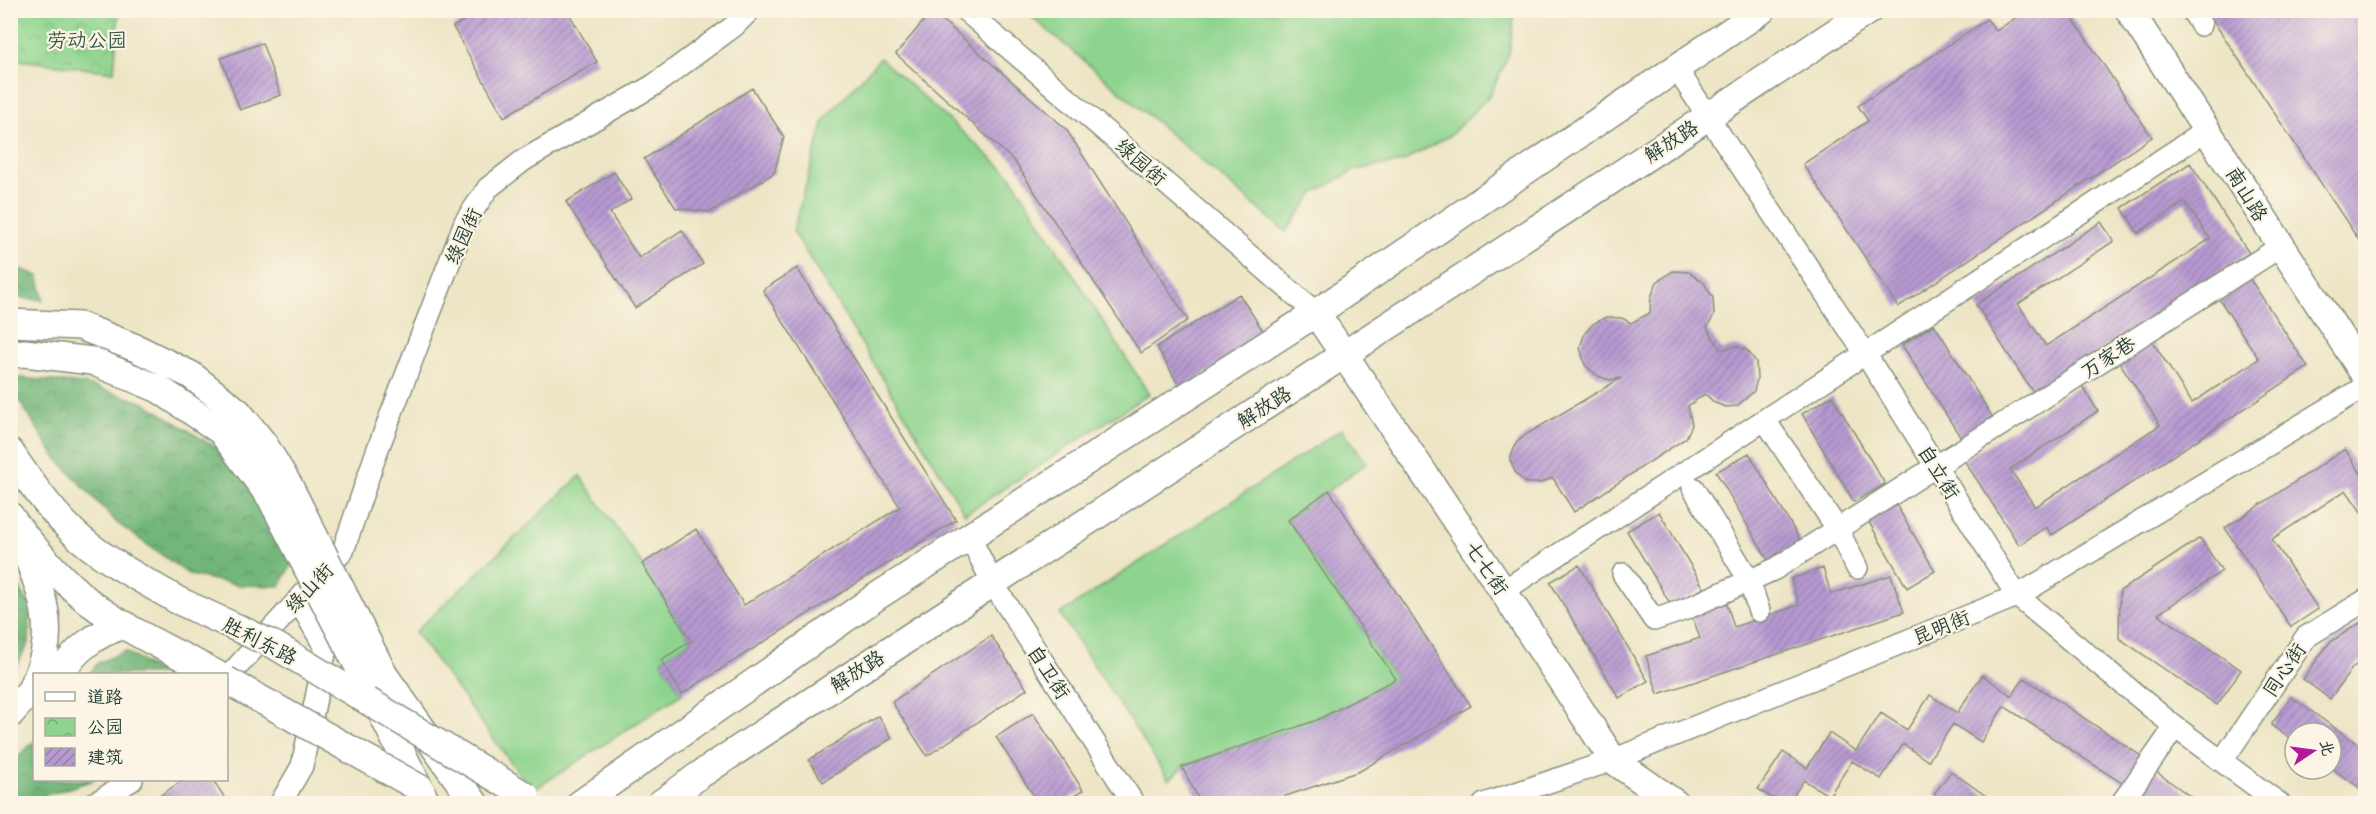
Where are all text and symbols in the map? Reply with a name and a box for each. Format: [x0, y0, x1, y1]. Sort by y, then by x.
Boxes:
park label: 劳动公园 [47, 27, 127, 55]
street label: 解放路 [1639, 113, 1705, 170]
street label: 绿园街 [1109, 133, 1172, 193]
street label: 南山路 [2218, 162, 2274, 228]
street label: 绿园街 [439, 203, 489, 270]
street label: 万家巷 [2076, 329, 2142, 386]
street label: 解放路 [1232, 379, 1298, 436]
street label: 自立街 [1910, 440, 1966, 505]
street label: 七七街 [1458, 536, 1515, 601]
street label: 绿山街 [279, 557, 340, 620]
street label: 昆明街 [1908, 604, 1974, 652]
street label: 胜利东路 [218, 611, 302, 673]
street label: 同心街 [2256, 638, 2313, 703]
street label: 自卫街 [1020, 640, 1076, 705]
street label: 解放路 [825, 643, 891, 700]
legend [33, 673, 228, 781]
text: 道路 [87, 685, 123, 710]
text: 公园 [87, 715, 123, 740]
north arrow [2283, 721, 2343, 781]
text: 北 [2314, 738, 2339, 758]
text: 建筑 [87, 745, 123, 770]

